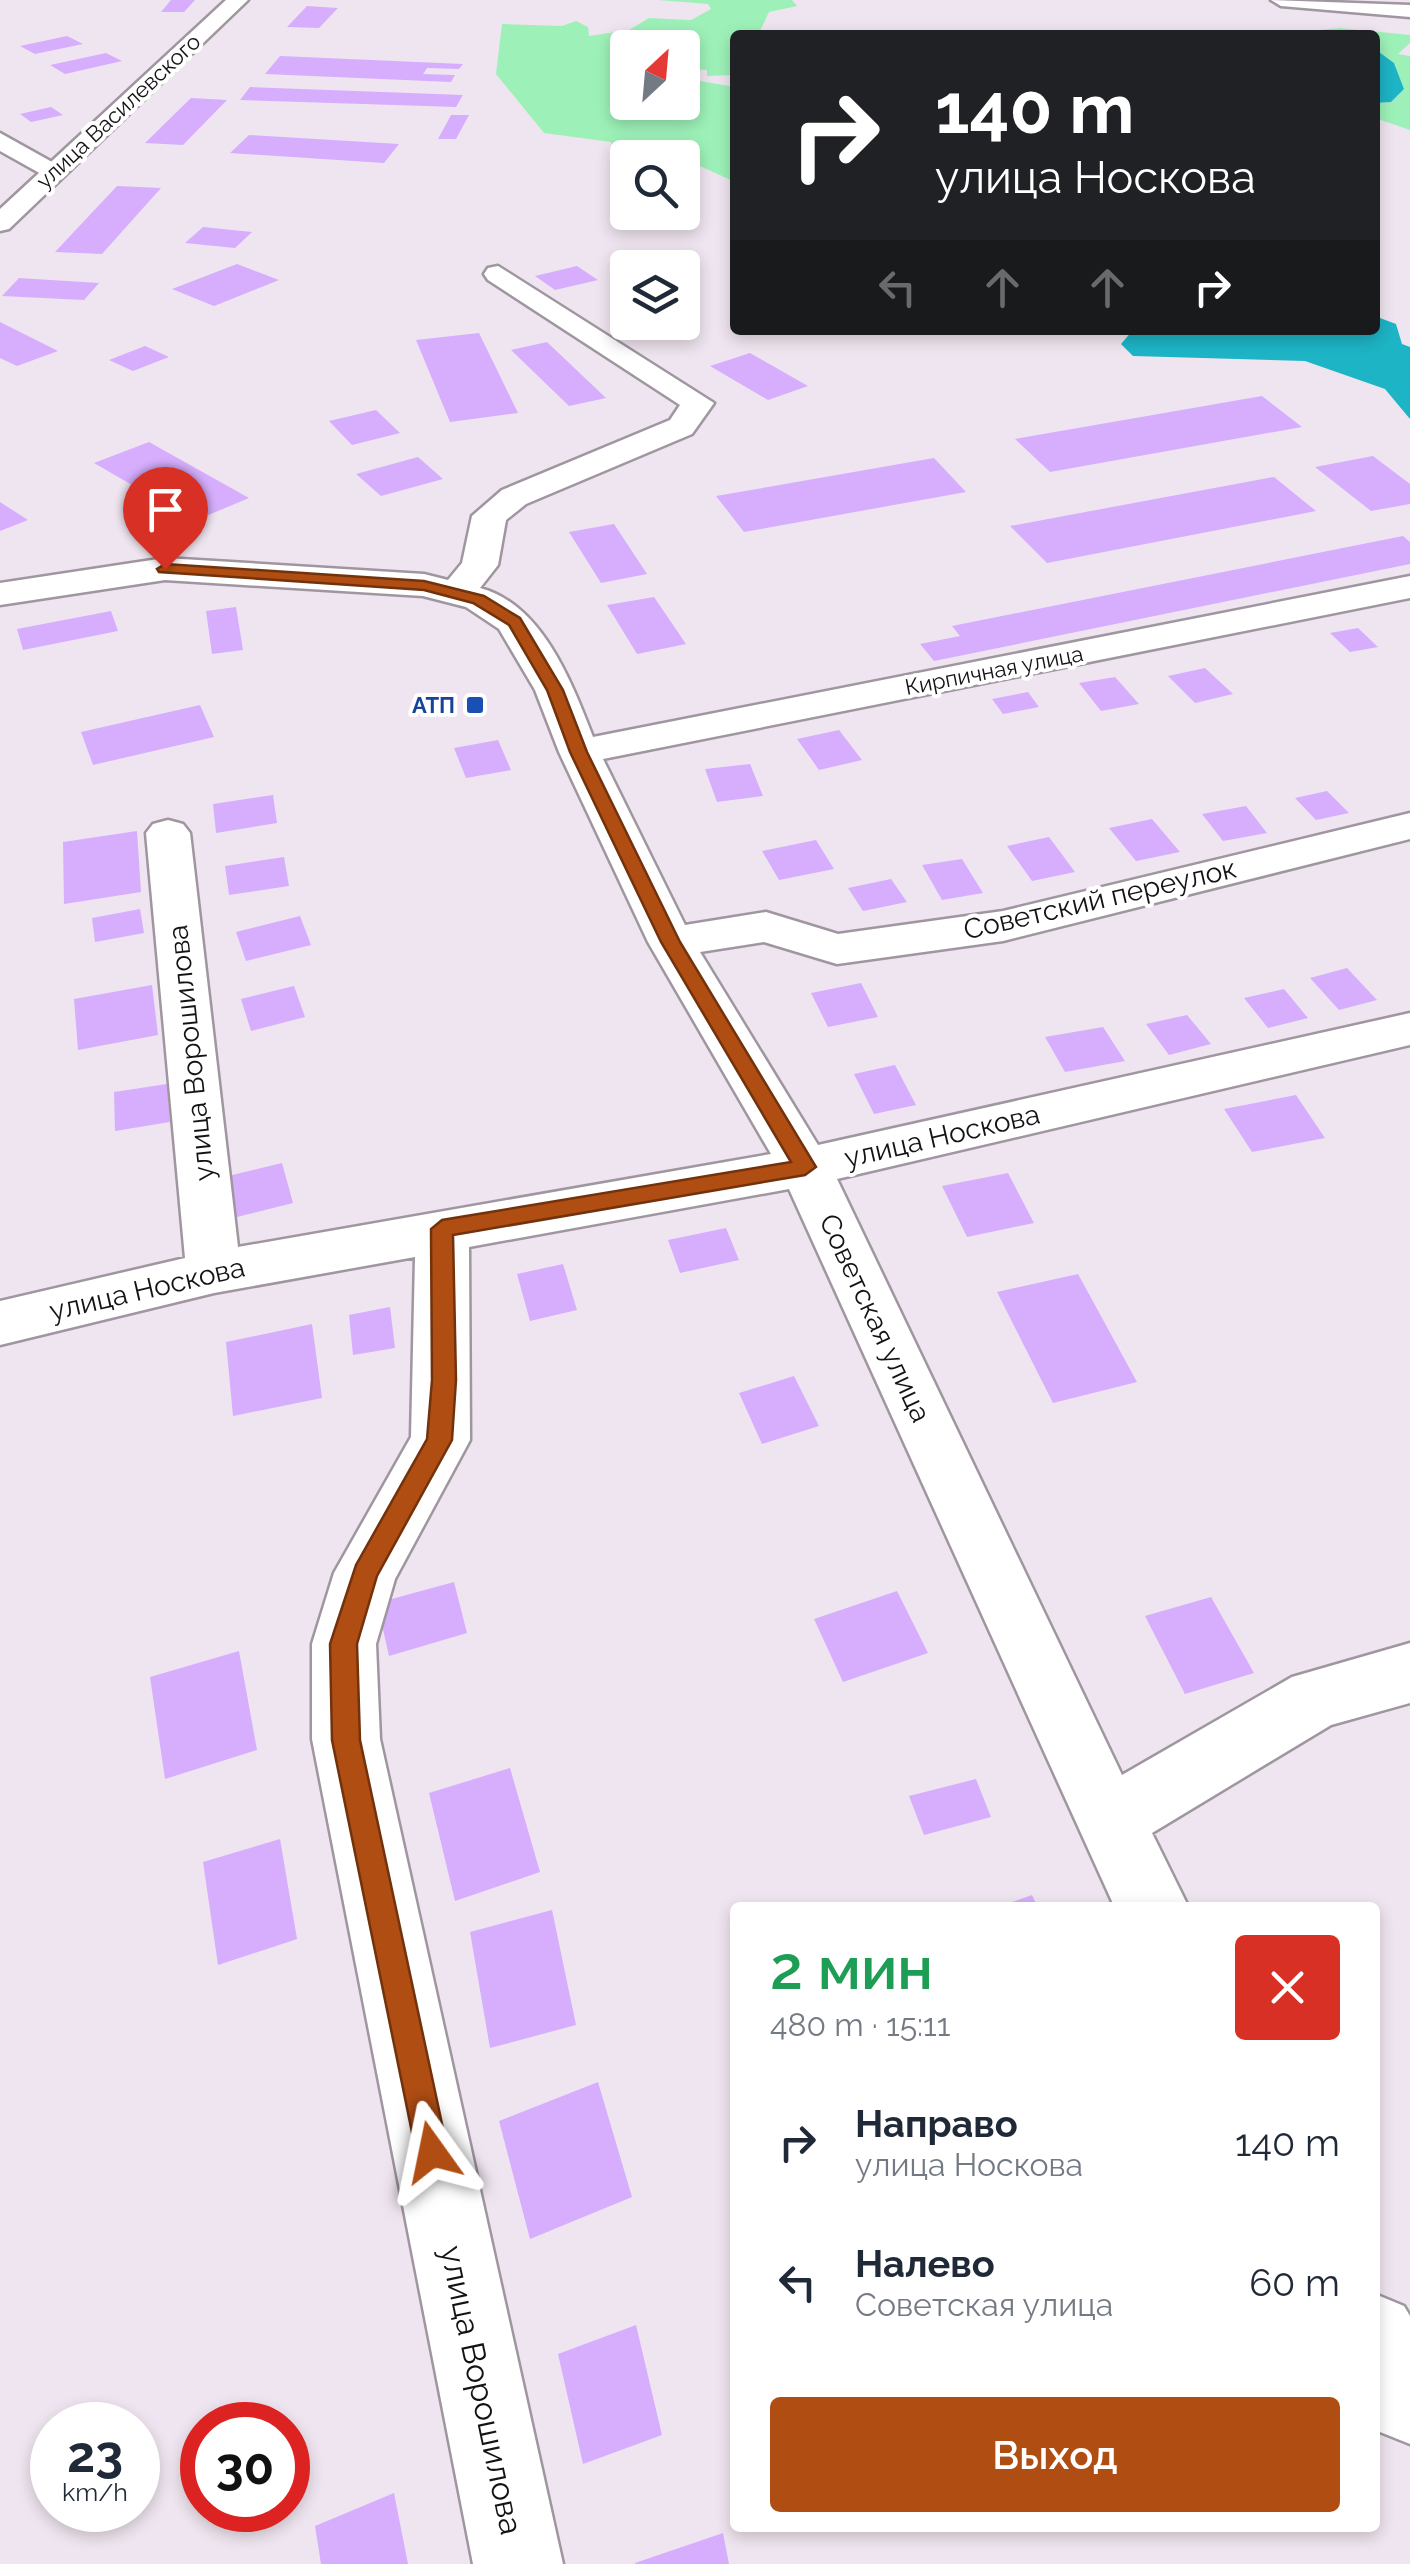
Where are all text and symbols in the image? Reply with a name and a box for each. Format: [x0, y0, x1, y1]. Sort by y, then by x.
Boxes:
street label: улица Василевского [31, 28, 205, 194]
north arrow [610, 30, 700, 120]
map controls [610, 30, 700, 340]
text: 140 m [935, 67, 1135, 149]
icon: right [770, 70, 900, 200]
button: search [610, 140, 700, 230]
text: улица Носкова [935, 151, 1256, 204]
button: layers [610, 250, 700, 340]
icon: left [870, 260, 925, 315]
icon: ahead [975, 260, 1030, 315]
icon: ahead [1080, 260, 1135, 315]
icon: right [1185, 260, 1240, 315]
pin [123, 467, 208, 570]
icon: arrive [138, 482, 193, 537]
street label: Кирпичная улица [903, 640, 1085, 700]
place label: АТП [412, 692, 455, 718]
marker: АТП [464, 694, 486, 716]
street label: Советский переулок [960, 852, 1240, 946]
street label: улица Ворошилова [161, 923, 221, 1183]
street label: улица Носкова [841, 1097, 1043, 1175]
street label: Советская улица [812, 1209, 938, 1427]
street label: улица Носкова [46, 1250, 248, 1328]
text: 2 мин [770, 1933, 933, 2003]
button: close [1235, 1935, 1340, 2040]
text: 480 m · 15:11 [770, 2006, 951, 2043]
position arrow [380, 2100, 484, 2204]
text: Направо [855, 2101, 1018, 2146]
icon: right [770, 2115, 825, 2170]
text: 140 m [1235, 2120, 1340, 2165]
text: улица Носкова [855, 2146, 1083, 2183]
text: Налево [855, 2241, 995, 2286]
street label: улица Ворошилова [433, 2242, 531, 2538]
icon: left [770, 2255, 825, 2310]
text: 60 m [1249, 2260, 1340, 2305]
text: Советская улица [855, 2286, 1113, 2323]
button: Выход [770, 2397, 1340, 2512]
speed limit sign: 30 [180, 2402, 310, 2532]
text: 23 [67, 2425, 123, 2484]
text: km/h [62, 2477, 128, 2507]

